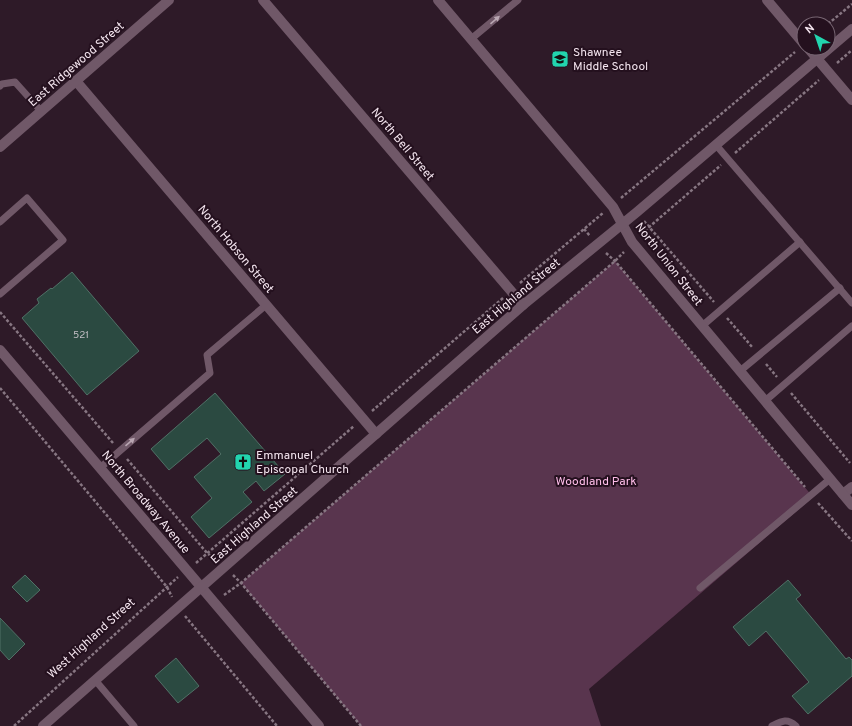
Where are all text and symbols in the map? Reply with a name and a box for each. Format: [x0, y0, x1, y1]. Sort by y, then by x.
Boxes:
one-way arrow [489, 15, 500, 24]
north arrow [796, 16, 836, 56]
street label: East Ridgewood Street [25, 19, 128, 111]
text: N [803, 21, 818, 37]
place label: Shawnee Middle School [573, 45, 648, 75]
school or university icon: Shawnee Middle School [550, 49, 570, 69]
street label: North Bell Street [367, 105, 437, 184]
street label: North Hobson Street [194, 202, 277, 297]
street label: North Union Street [631, 220, 706, 309]
street label: East Highland Street [469, 255, 564, 338]
house number: 521 [73, 329, 89, 342]
one-way arrow [124, 438, 135, 447]
street label: North Broadway Avenue [97, 448, 193, 557]
place label: Emmanuel Episcopal Church [256, 448, 349, 478]
church icon: Emmanuel Episcopal Church [233, 452, 253, 472]
park label: Woodland Park [555, 474, 637, 490]
street label: East Highland Street [208, 483, 302, 568]
street label: West Highland Street [44, 595, 139, 683]

